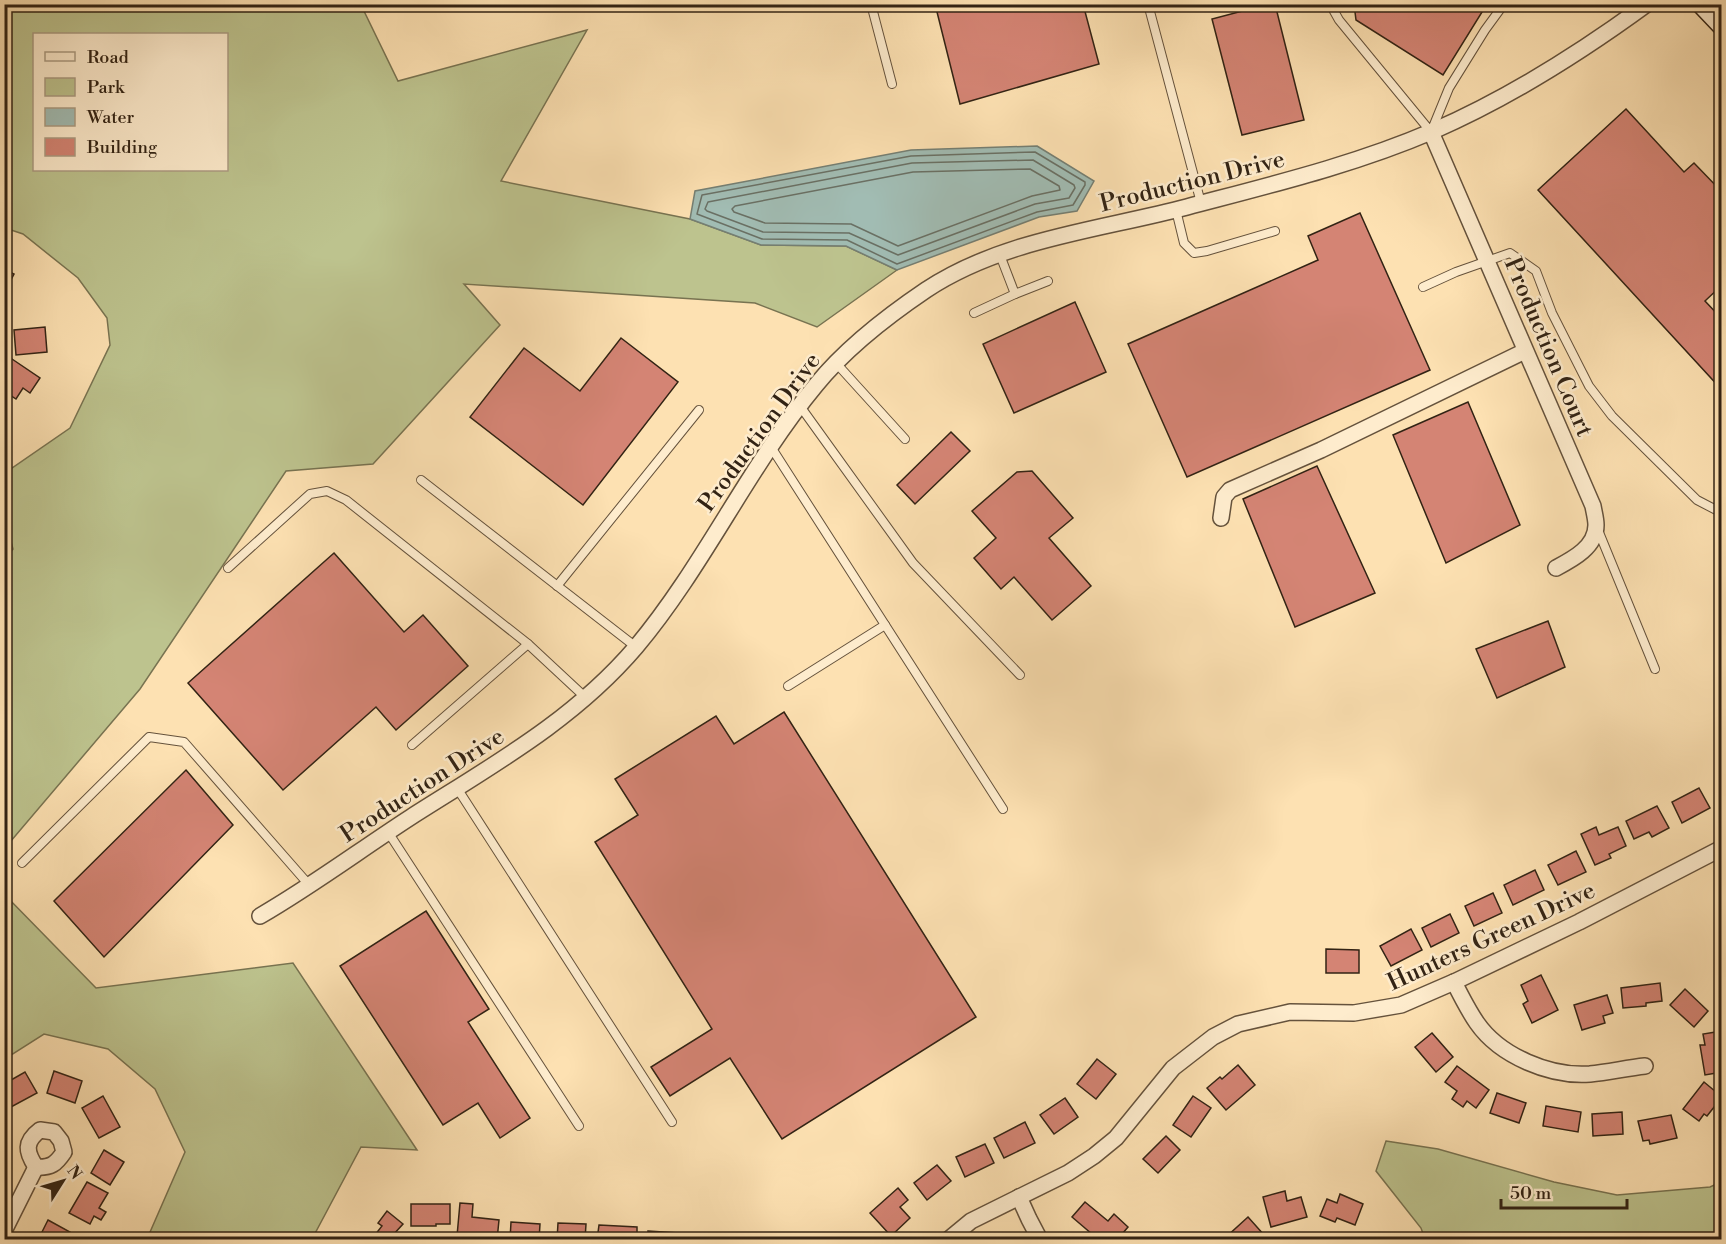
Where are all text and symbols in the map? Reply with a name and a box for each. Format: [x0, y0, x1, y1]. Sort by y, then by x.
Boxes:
legend [33, 33, 228, 171]
text: Road [87, 46, 130, 69]
text: Park [87, 76, 126, 99]
text: Water [86, 106, 135, 129]
text: Building [86, 136, 158, 159]
street label: Production Drive [1097, 144, 1288, 219]
street label: Production Court [1497, 253, 1600, 442]
street label: Production Drive [692, 347, 828, 518]
street label: Production Drive [335, 722, 510, 850]
street label: Hunters Green Drive [1383, 876, 1600, 998]
north arrow [33, 1151, 93, 1211]
text: N [62, 1162, 86, 1184]
scale bar [1501, 1172, 1627, 1210]
text: 50 m [1510, 1182, 1552, 1205]

